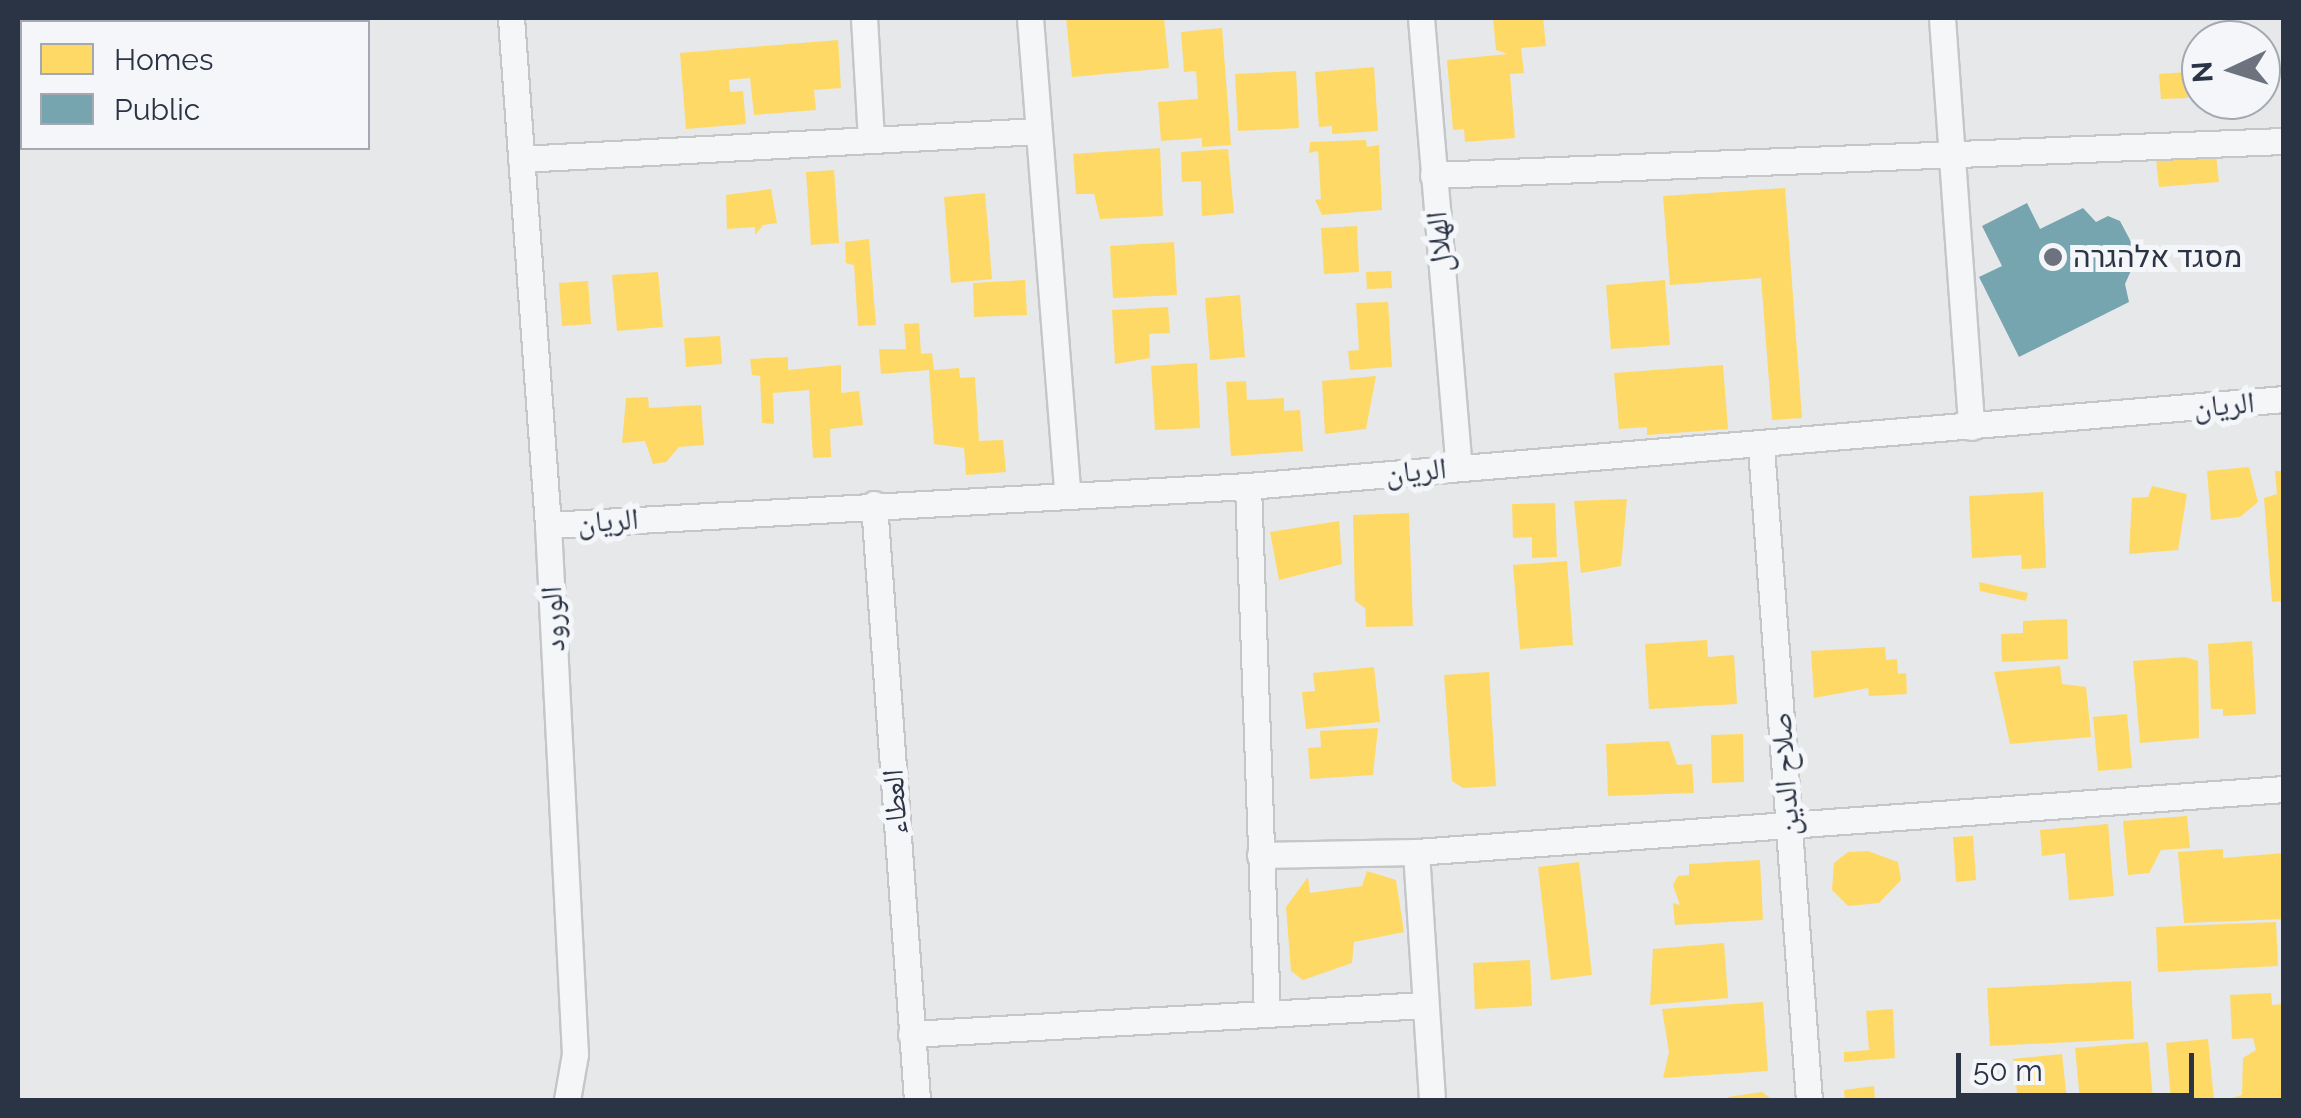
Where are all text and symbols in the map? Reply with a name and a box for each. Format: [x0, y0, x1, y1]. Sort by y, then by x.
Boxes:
legend [20, 20, 370, 150]
north arrow [2181, 20, 2281, 120]
text: Homes [114, 42, 213, 77]
text: N [2185, 60, 2220, 84]
text: Public [114, 92, 200, 127]
street label: الهلال [1418, 210, 1460, 274]
place label: מסגד אלהגרה [2073, 239, 2242, 275]
marker: מסגד אלהגרה [2042, 246, 2064, 268]
street label: الريان [2192, 384, 2256, 426]
street label: الريان [1384, 450, 1448, 492]
street label: الريان [576, 501, 640, 541]
street label: الورود [533, 585, 573, 653]
street label: صلاح الدين [1763, 711, 1807, 837]
street label: العطاء [875, 768, 915, 836]
scale bar [1961, 1033, 2198, 1095]
text: 50 m [1973, 1053, 2043, 1088]

